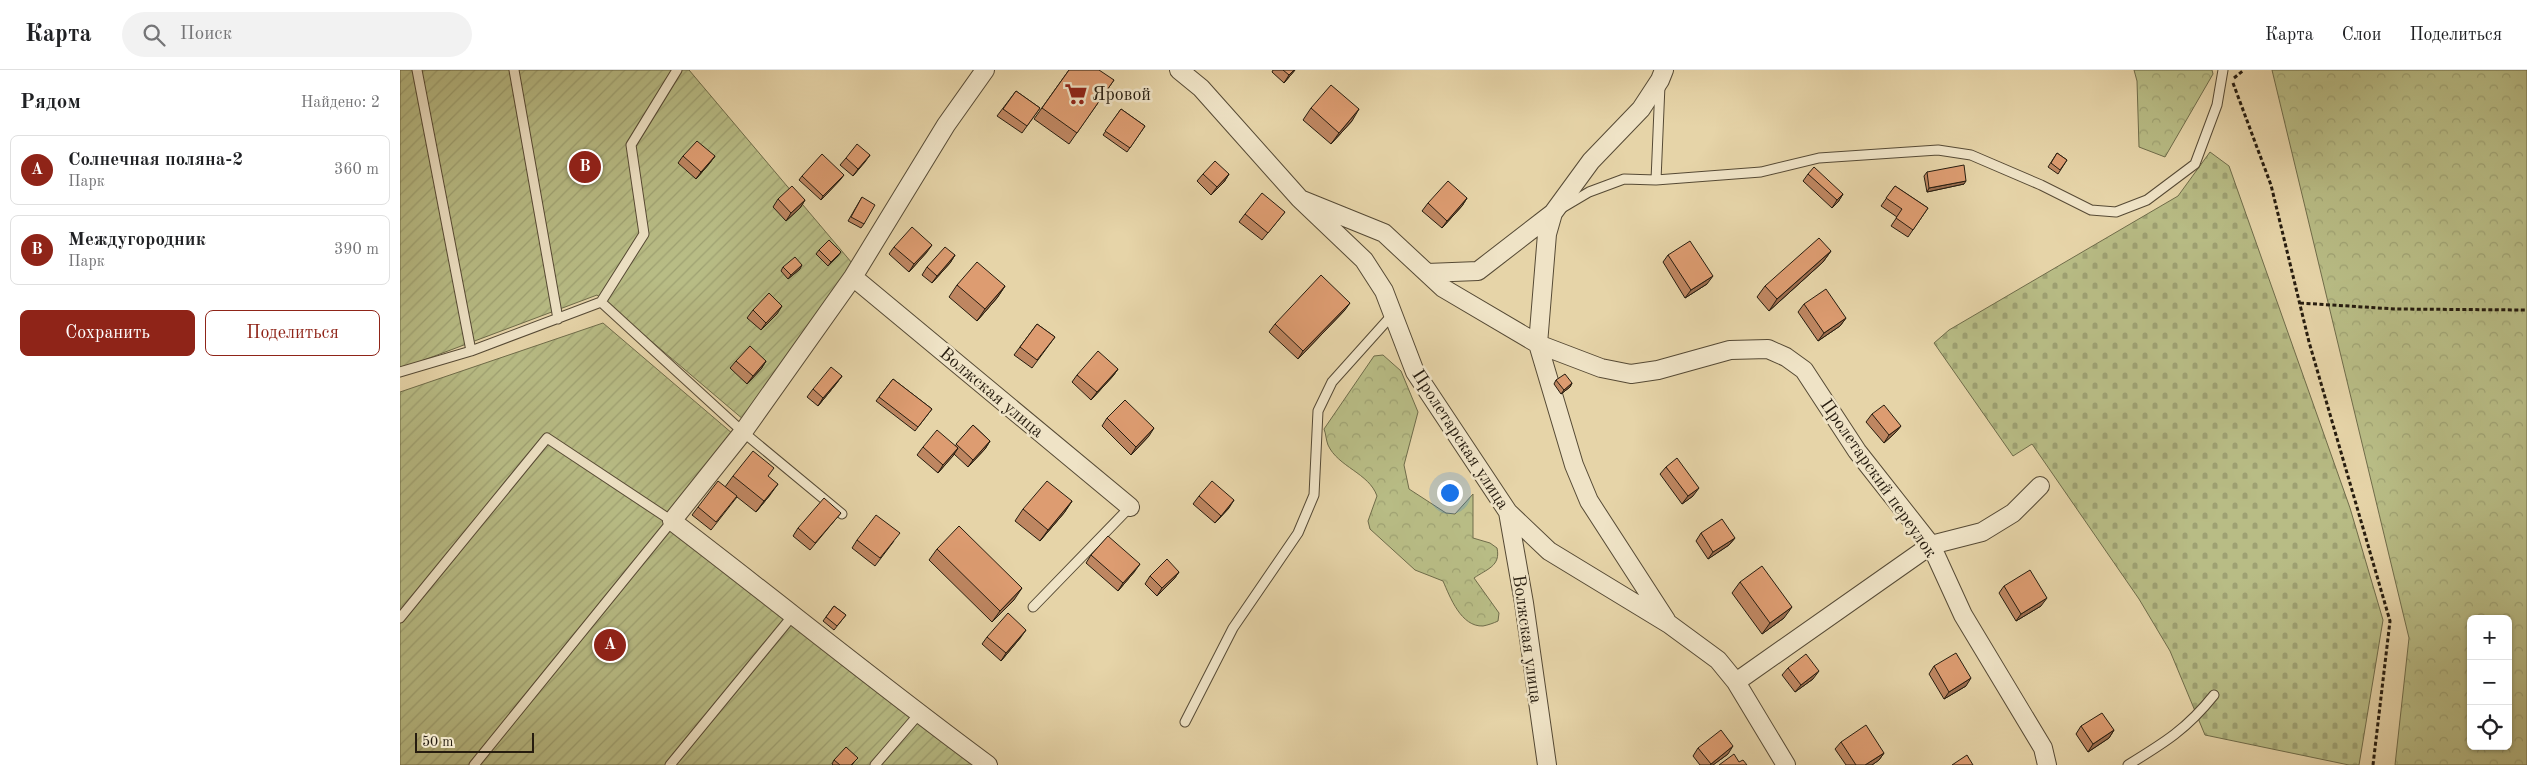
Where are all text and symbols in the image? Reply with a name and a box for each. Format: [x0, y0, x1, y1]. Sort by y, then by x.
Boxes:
search box [122, 12, 472, 57]
icon: search [140, 21, 168, 49]
text: Карта [25, 23, 92, 47]
text: Поиск [180, 25, 232, 44]
text: Карта [2265, 26, 2314, 44]
text: Слои [2342, 26, 2381, 44]
text: Поделиться [2409, 26, 2502, 44]
supermarket icon: Яровой [1063, 81, 1089, 107]
place label: Яровой [1092, 86, 1151, 104]
text: Рядом [20, 92, 81, 113]
text: Найдено: 2 [301, 95, 380, 111]
pin: B [569, 148, 601, 186]
text: Солнечная поляна-2 [68, 151, 243, 170]
text: A [31, 162, 43, 178]
text: 360 m [334, 162, 379, 178]
text: Парк [68, 174, 105, 190]
text: Междугородник [68, 231, 206, 250]
text: B [31, 242, 43, 258]
text: 390 m [334, 242, 379, 258]
text: Парк [68, 254, 105, 270]
button: Сохранить [20, 310, 195, 356]
button: Поделиться [205, 310, 380, 356]
street label: Волжская улица [936, 344, 1047, 441]
street label: Пролетарская улица [1408, 366, 1512, 513]
street label: Пролетарский переулок [1817, 396, 1940, 561]
your location [1437, 480, 1463, 506]
street label: Волжская улица [1509, 574, 1545, 705]
map controls [2467, 615, 2512, 750]
button: + [2467, 615, 2512, 660]
pin: A [594, 626, 626, 664]
button: − [2467, 660, 2512, 705]
button: locate [2467, 705, 2512, 750]
scale bar [415, 730, 534, 753]
text: 50 m [422, 735, 453, 749]

